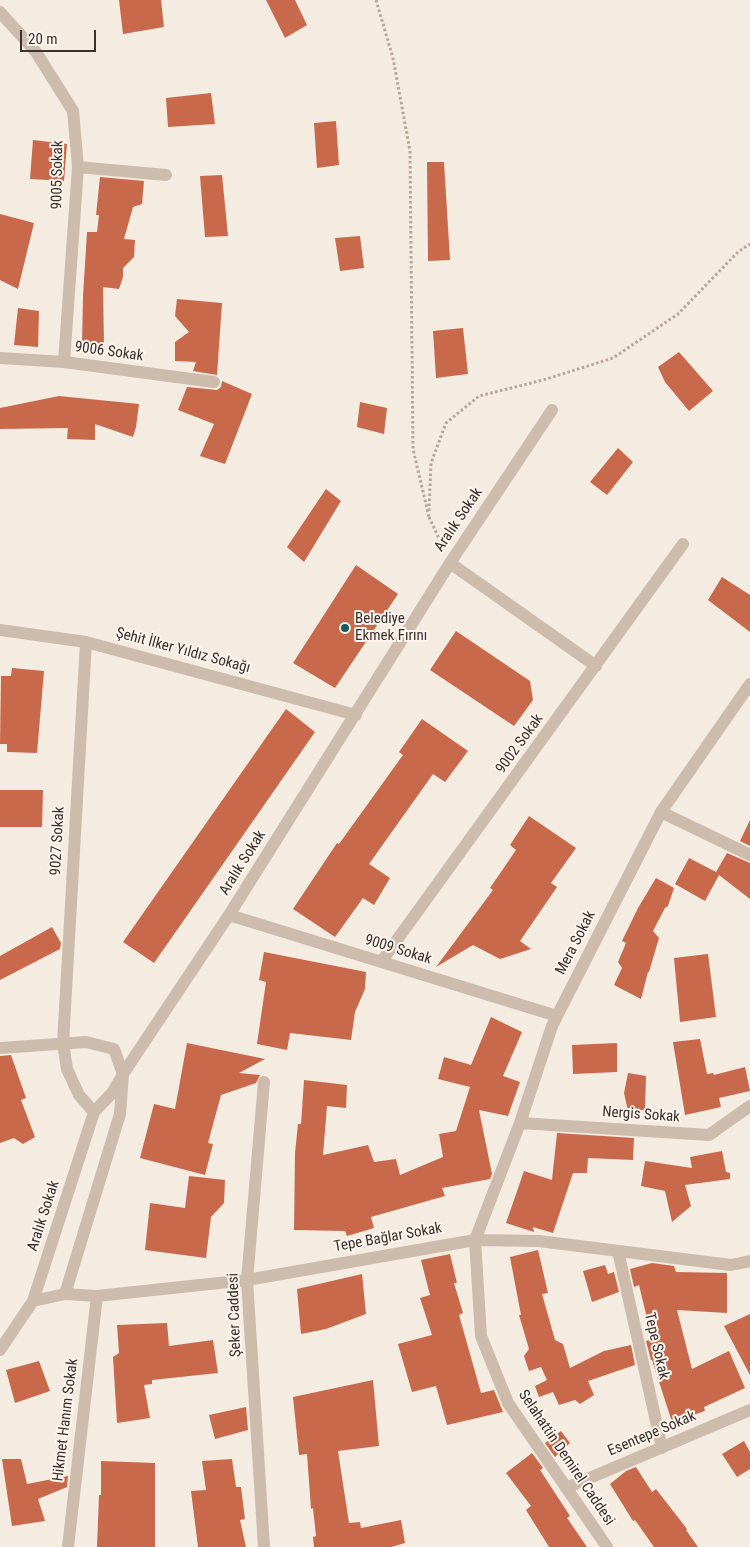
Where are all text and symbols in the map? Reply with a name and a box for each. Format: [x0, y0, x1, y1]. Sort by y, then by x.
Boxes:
scale bar [22, 20, 99, 52]
text: 20 m [28, 30, 58, 48]
street label: 9005 Sokak [48, 140, 68, 210]
street label: 9006 Sokak [74, 338, 144, 366]
street label: Aralık Sokak [431, 485, 487, 555]
place label: Belediye Ekmek Fırını [355, 610, 427, 645]
marker: Belediye Ekmek Fırını [339, 622, 351, 634]
street label: Şehit İlker Yıldız Sokağı [114, 624, 252, 678]
street label: 9002 Sokak [492, 711, 548, 777]
street label: 9027 Sokak [47, 806, 69, 876]
street label: Aralık Sokak [216, 827, 270, 899]
street label: Mera Sokak [552, 908, 600, 978]
street label: 9009 Sokak [362, 931, 434, 969]
street label: Nergis Sokak [602, 1103, 680, 1127]
street label: Aralık Sokak [24, 1178, 64, 1254]
street label: Tepe Bağlar Sokak [333, 1220, 443, 1256]
street label: Şeker Caddesi [225, 1273, 245, 1357]
street label: Tepe Sokak [640, 1311, 672, 1381]
street label: Hikmet Hanım Sokak [50, 1357, 82, 1483]
street label: Selahattin Demirel Caddesi [514, 1387, 618, 1529]
street label: Esentepe Sokak [605, 1407, 699, 1461]

